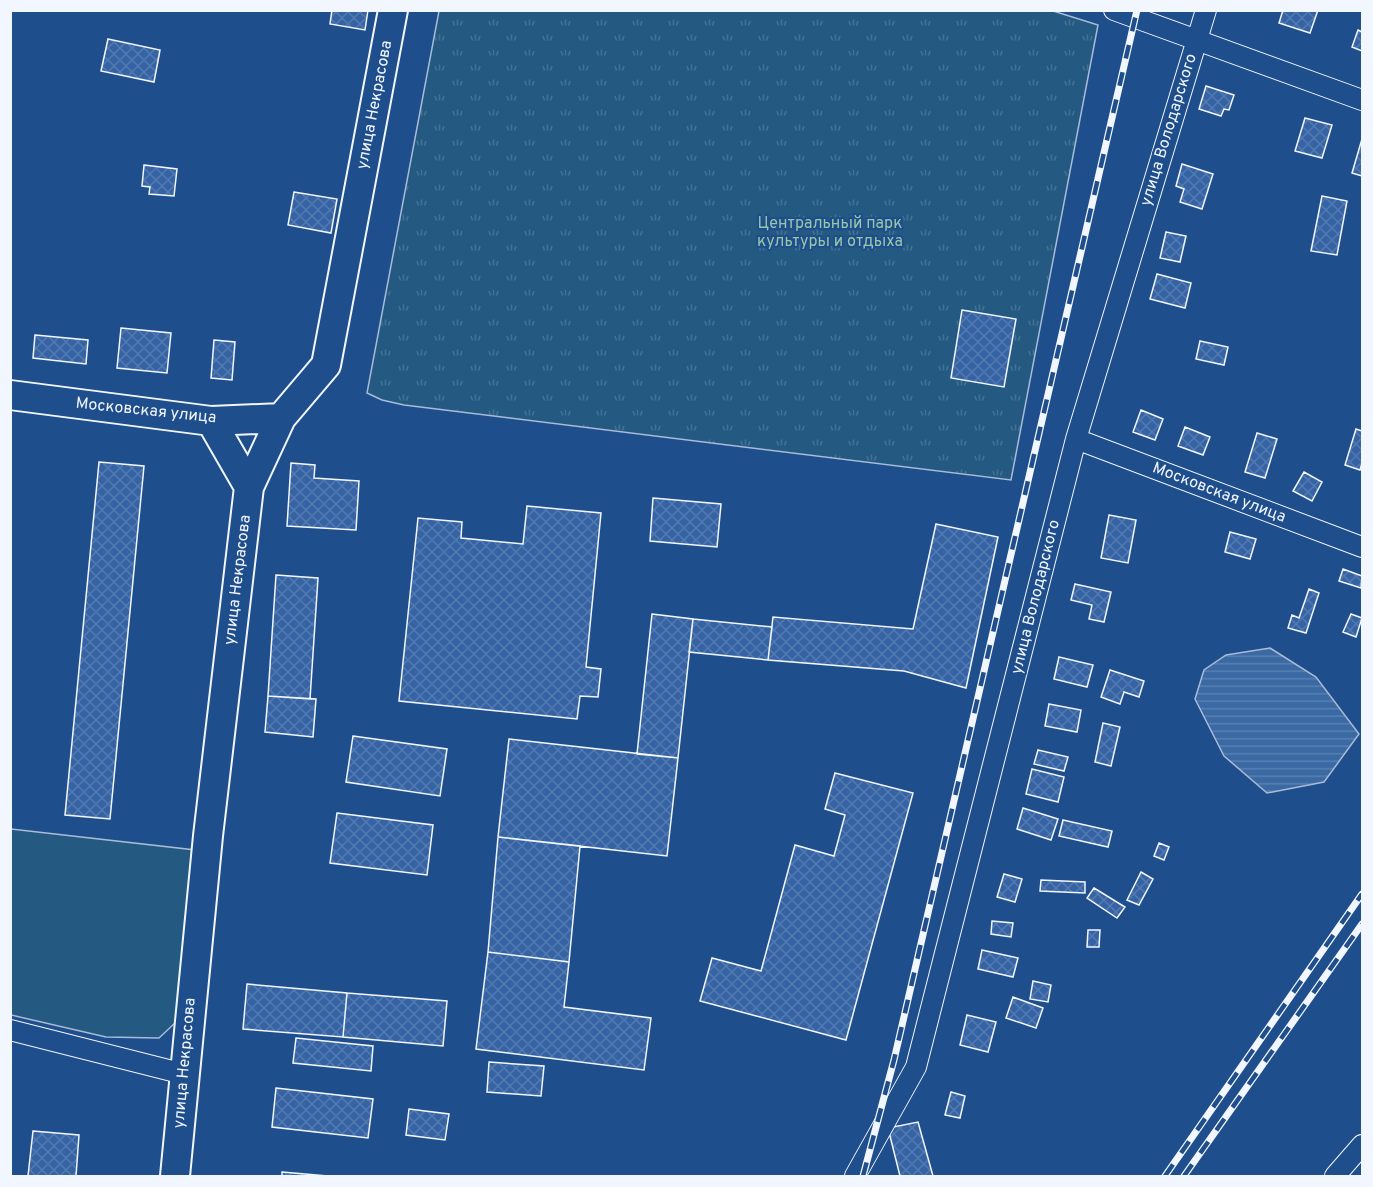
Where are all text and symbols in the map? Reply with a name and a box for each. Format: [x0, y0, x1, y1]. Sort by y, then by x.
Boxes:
street label: улица Некрасова [353, 39, 397, 171]
street label: улица Володарского [1136, 51, 1202, 209]
park label: Центральный парк культуры и отдыха [757, 214, 903, 252]
street label: Московская улица [75, 394, 217, 428]
street label: Московская улица [1149, 458, 1289, 528]
street label: улица Некрасова [220, 514, 256, 646]
street label: улица Володарского [1007, 518, 1065, 676]
street label: улица Некрасова [169, 997, 201, 1129]

